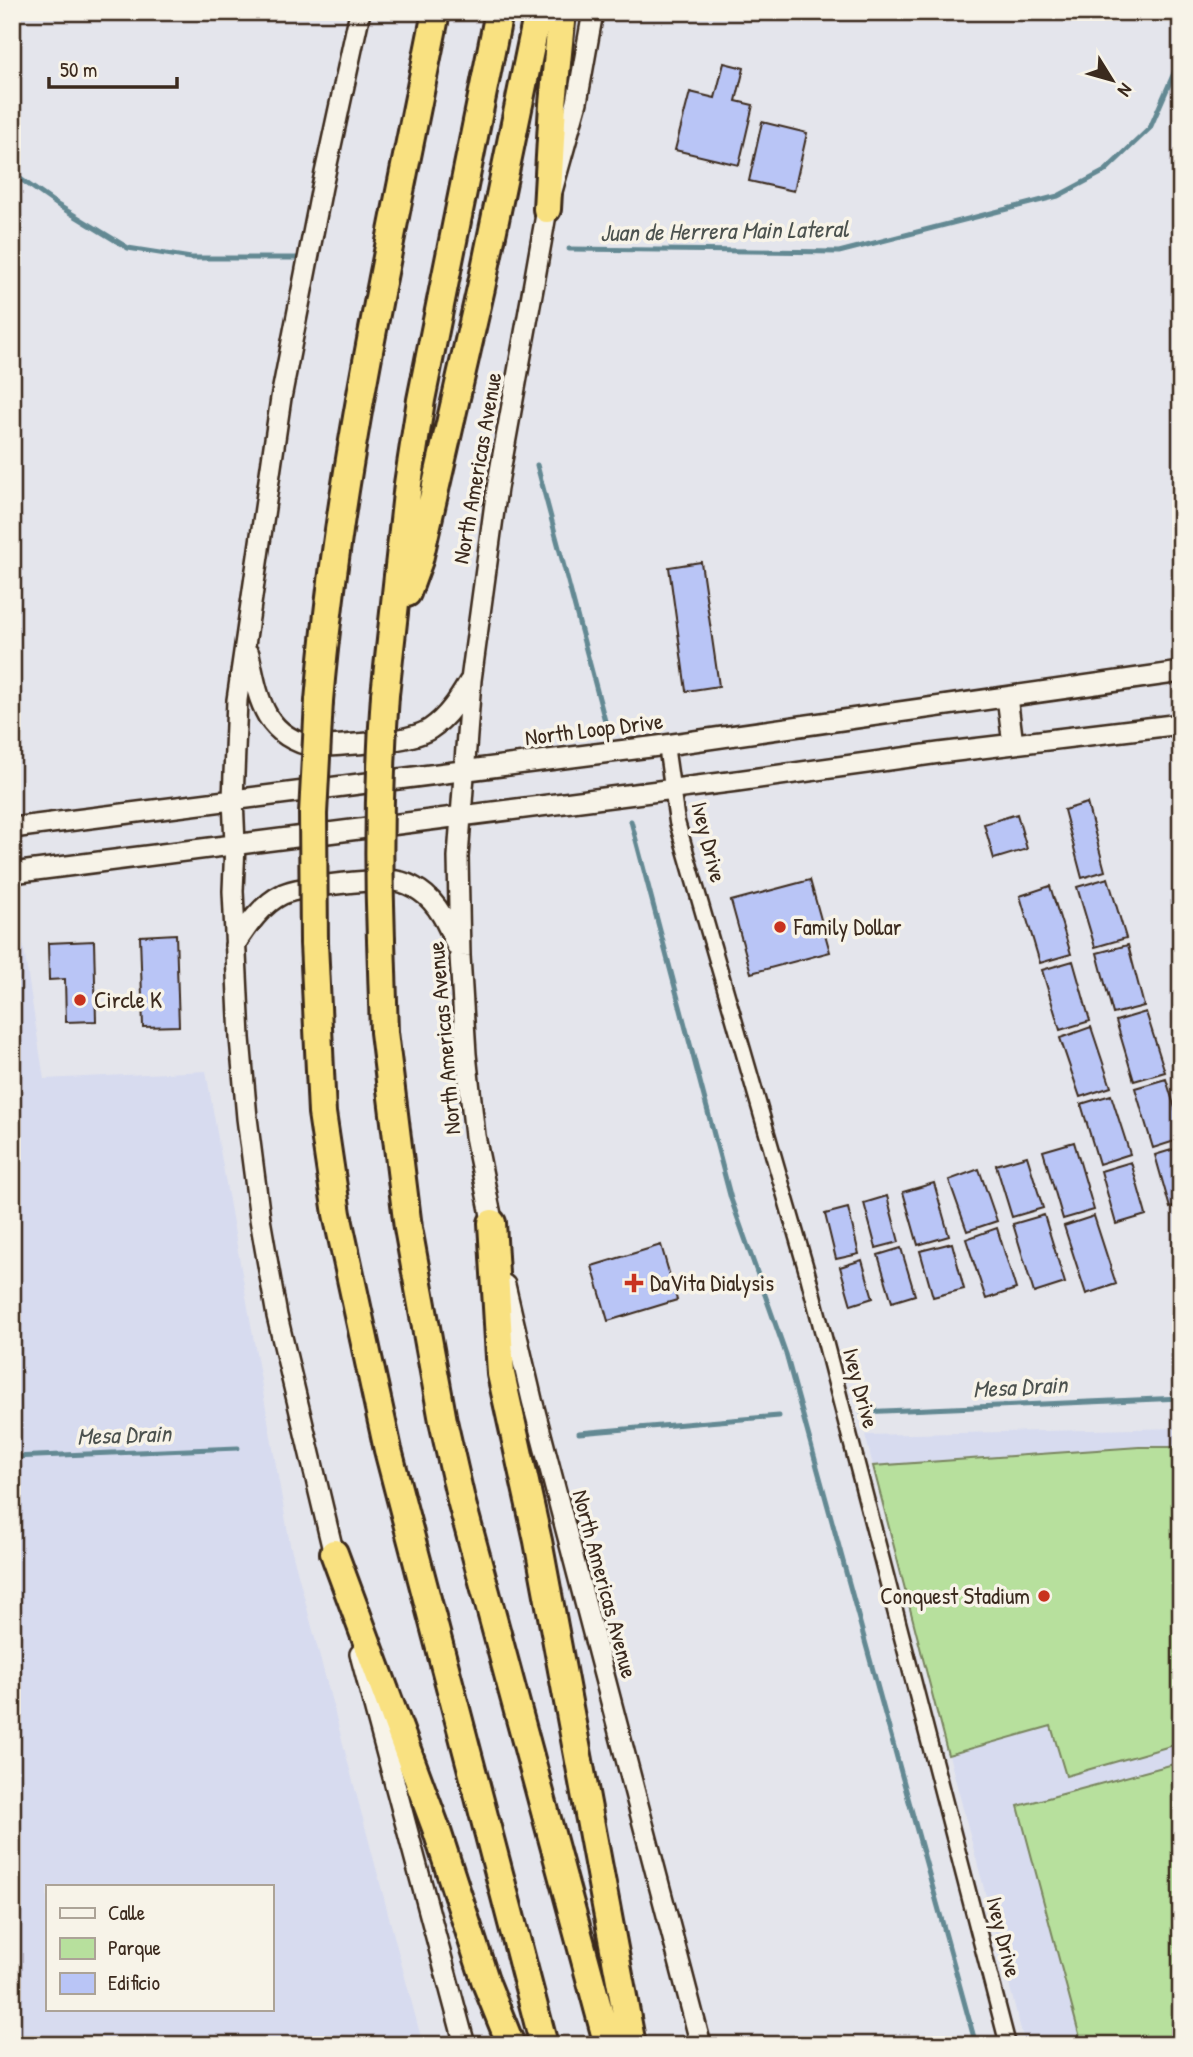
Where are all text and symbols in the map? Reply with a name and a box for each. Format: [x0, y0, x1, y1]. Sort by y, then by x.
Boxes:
scale bar [49, 46, 177, 90]
north arrow [1078, 46, 1148, 116]
text: 50 m [60, 55, 97, 84]
text: N [1112, 78, 1139, 102]
water label: Juan de Herrera Main Lateral [600, 212, 850, 248]
street label: North Americas Avenue [444, 370, 509, 566]
street label: North Loop Drive [523, 705, 665, 752]
street label: Ivey Drive [685, 798, 734, 885]
place label: Family Dollar [793, 911, 902, 942]
marker: Family Dollar [772, 919, 788, 935]
street label: North Americas Avenue [420, 940, 467, 1136]
place label: Circle K [94, 984, 162, 1015]
marker: Circle K [72, 992, 88, 1008]
place label: DaVita Dialysis [650, 1267, 774, 1298]
marker: DaVita Dialysis [624, 1273, 644, 1293]
street label: Ivey Drive [836, 1344, 887, 1432]
water label: Mesa Drain [972, 1367, 1070, 1404]
water label: Mesa Drain [76, 1416, 174, 1452]
street label: North Americas Avenue [565, 1486, 646, 1681]
place label: Conquest Stadium [880, 1580, 1030, 1611]
marker: Conquest Stadium [1036, 1588, 1052, 1604]
legend [46, 1885, 273, 2011]
street label: Ivey Drive [980, 1893, 1029, 1980]
text: Calle [108, 1898, 145, 1927]
text: Parque [108, 1933, 161, 1962]
text: Edificio [108, 1968, 160, 1997]

